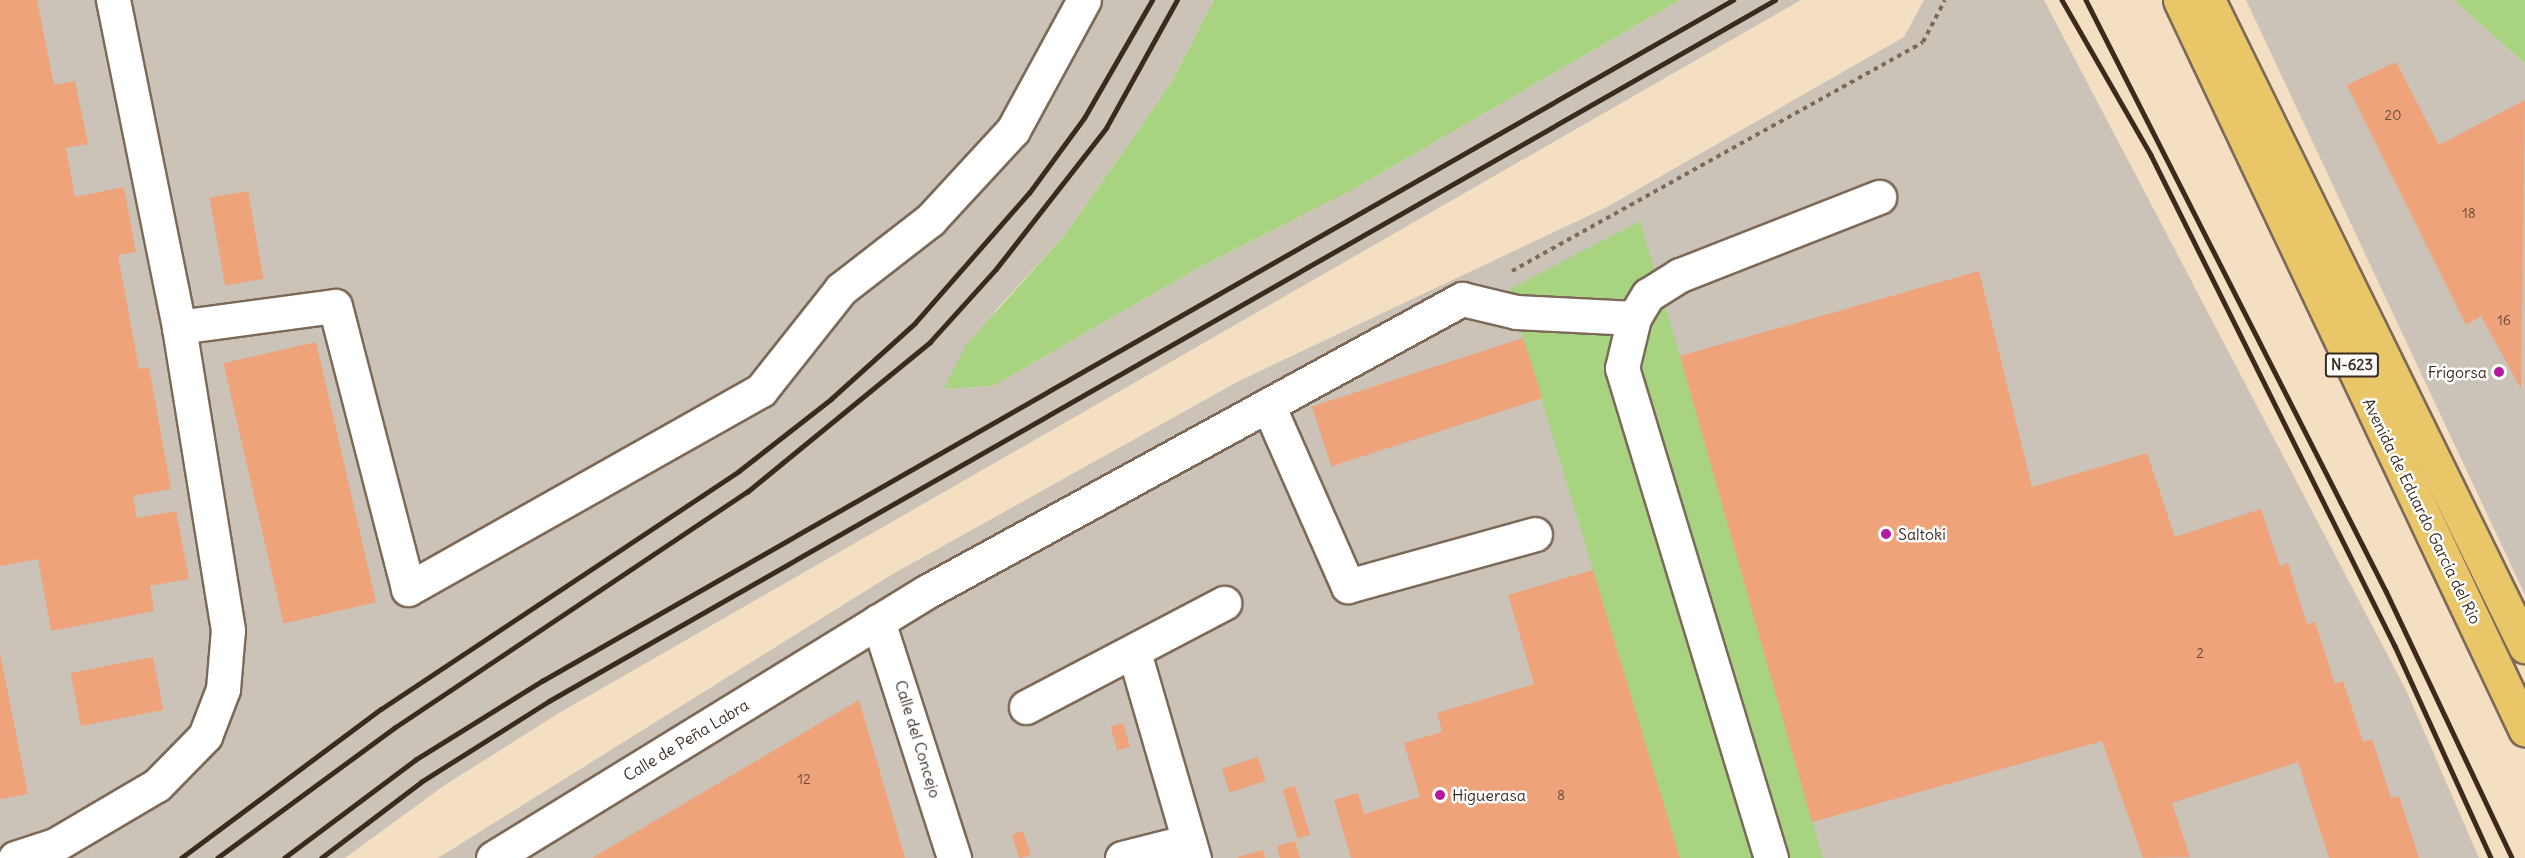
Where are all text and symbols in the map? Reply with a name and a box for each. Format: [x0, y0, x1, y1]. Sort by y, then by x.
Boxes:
house number: 20 [2385, 107, 2401, 123]
house number: 18 [2462, 205, 2476, 221]
house number: 16 [2497, 312, 2511, 328]
road number: N-623 [2324, 353, 2380, 377]
place label: Frigorsa [2428, 362, 2487, 382]
marker: Frigorsa [2492, 365, 2506, 379]
street label: Avenida de Eduardo García del Río [2359, 395, 2485, 627]
place label: Saltoki [1898, 524, 1946, 544]
marker: Saltoki [1879, 527, 1893, 541]
house number: 2 [2196, 645, 2204, 661]
street label: Calle del Concejo [891, 678, 945, 800]
street label: Calle de Peña Labra [620, 695, 752, 785]
house number: 12 [797, 771, 811, 787]
place label: Higuerasa [1452, 785, 1526, 805]
house number: 8 [1557, 787, 1565, 803]
marker: Higuerasa [1433, 788, 1447, 802]

